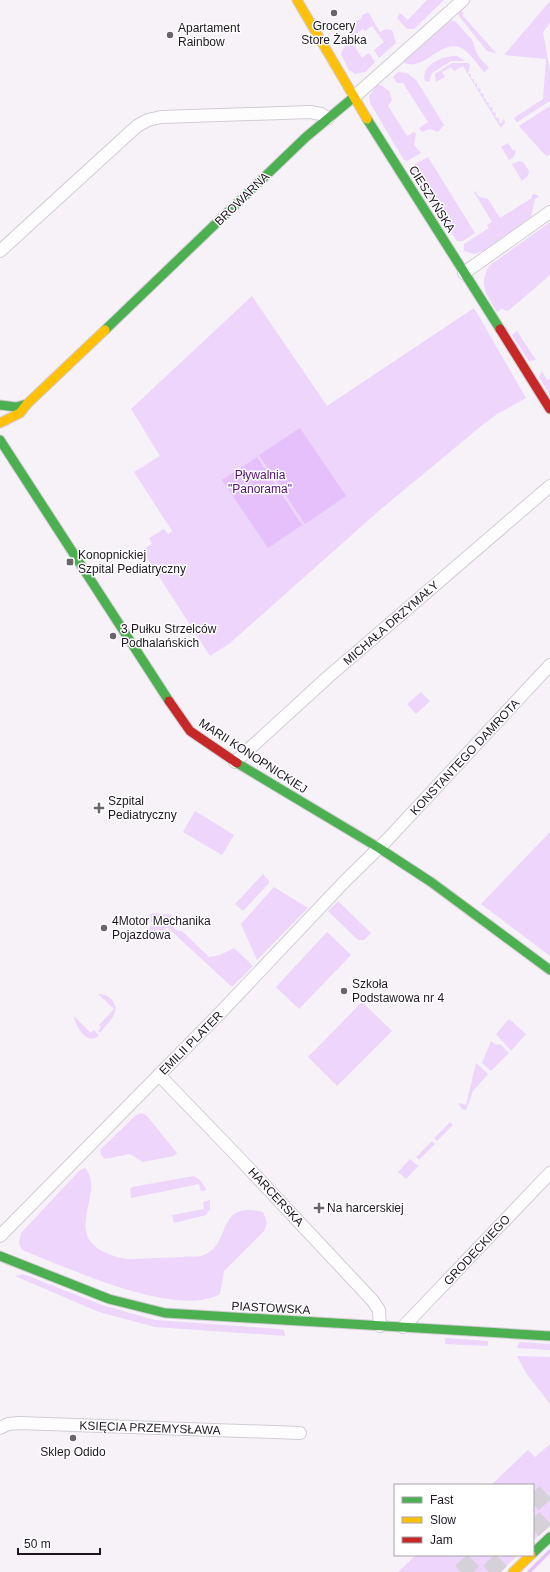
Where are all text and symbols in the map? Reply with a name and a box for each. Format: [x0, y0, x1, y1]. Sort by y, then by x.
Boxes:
marker: Grocery Store Żabka [329, 8, 339, 18]
place label: Grocery Store Żabka [301, 19, 367, 47]
place label: Apartament Rainbow [178, 21, 241, 49]
marker: Apartament Rainbow [165, 30, 175, 40]
street label: CIESZYŃSKA [406, 163, 459, 235]
street label: BROWARNA [212, 170, 272, 228]
park label: Pływalnia "Panorama" [228, 468, 292, 496]
place label: Konopnickiej Szpital Pediatryczny [78, 548, 186, 576]
marker: Konopnickiej Szpital Pediatryczny [65, 557, 75, 567]
street label: MICHAŁA DRZYMAŁY [341, 578, 441, 668]
place label: 3 Pułku Strzelców Podhalańskich [121, 622, 217, 650]
marker: 3 Pułku Strzelców Podhalańskich [108, 631, 118, 641]
street label: KONSTANTEGO DAMROTA [408, 696, 522, 818]
street label: MARII KONOPNICKIEJ [196, 716, 310, 796]
place label: Szpital Pediatryczny [108, 794, 177, 822]
marker: Szpital Pediatryczny [93, 802, 105, 814]
place label: 4Motor Mechanika Pojazdowa [112, 914, 211, 942]
marker: 4Motor Mechanika Pojazdowa [99, 923, 109, 933]
place label: Szkoła Podstawowa nr 4 [352, 977, 444, 1005]
marker: Szkoła Podstawowa nr 4 [339, 986, 349, 996]
street label: EMILII PLATER [156, 1008, 226, 1078]
street label: HARCERSKA [245, 1165, 307, 1229]
place label: Na harcerskiej [327, 1201, 404, 1215]
marker: Na harcerskiej [314, 1203, 324, 1213]
street label: GRODECKIEGO [441, 1212, 513, 1288]
street label: PIASTOWSKA [231, 1299, 311, 1317]
street label: KSIĘCIA PRZEMYSŁAWA [79, 1419, 221, 1437]
marker: Sklep Odido [68, 1433, 78, 1443]
place label: Sklep Odido [40, 1445, 106, 1459]
legend [394, 1484, 534, 1556]
text: Fast [430, 1493, 454, 1507]
text: Slow [430, 1513, 456, 1527]
scale bar [18, 1530, 100, 1556]
text: Jam [430, 1533, 453, 1547]
text: 50 m [24, 1537, 51, 1551]

